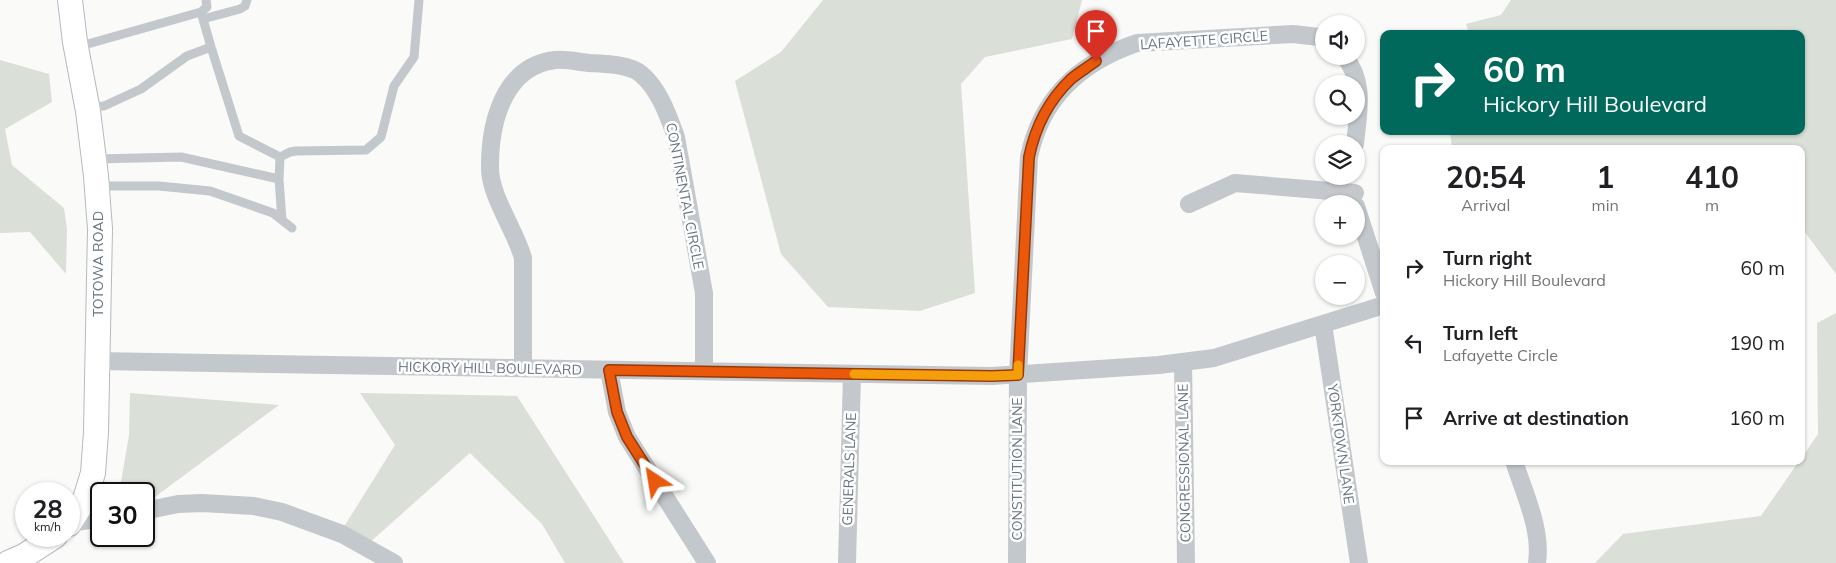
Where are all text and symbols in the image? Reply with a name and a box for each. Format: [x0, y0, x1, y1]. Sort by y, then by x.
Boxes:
pin [1075, 10, 1117, 61]
map controls [1315, 15, 1365, 305]
button: sound [1315, 15, 1365, 65]
icon: arrive [1082, 17, 1110, 45]
street label: LAFAYETTE CIRCLE [1140, 27, 1268, 53]
text: 60 m [1483, 47, 1566, 91]
icon: right [1400, 50, 1465, 115]
button: search [1315, 75, 1365, 125]
text: Hickory Hill Boulevard [1483, 90, 1707, 118]
street label: CONTINENTAL CIRCLE [662, 121, 708, 271]
button: layers [1315, 135, 1365, 185]
text: 20:54 [1446, 158, 1526, 196]
text: 1 [1596, 158, 1614, 196]
text: 410 [1685, 158, 1739, 196]
button: + [1315, 195, 1365, 245]
text: Arrival [1461, 195, 1510, 215]
text: min [1592, 195, 1619, 215]
text: m [1705, 195, 1719, 215]
street label: TOTOWA ROAD [89, 211, 107, 317]
text: Turn right [1443, 246, 1532, 270]
icon: right [1400, 254, 1428, 282]
button: − [1315, 255, 1365, 305]
text: 60 m [1741, 256, 1785, 280]
text: Hickory Hill Boulevard [1443, 270, 1606, 290]
text: Turn left [1443, 321, 1518, 345]
icon: left [1400, 329, 1428, 357]
text: 190 m [1729, 331, 1785, 355]
text: Lafayette Circle [1443, 345, 1558, 365]
street label: HICKORY HILL BOULEVARD [398, 357, 582, 379]
street label: YORKTOWN LANE [1324, 382, 1358, 505]
street label: CONGRESSIONAL LANE [1174, 383, 1194, 543]
street label: CONSTITUTION LANE [1008, 397, 1026, 541]
icon: arrive [1400, 404, 1428, 432]
text: Arrive at destination [1443, 406, 1629, 430]
text: 160 m [1729, 406, 1785, 430]
street label: GENERALS LANE [838, 412, 860, 526]
position arrow [628, 454, 680, 506]
speed limit sign: 30 [90, 482, 155, 547]
text: 28 [32, 493, 63, 524]
text: km/h [34, 519, 61, 534]

